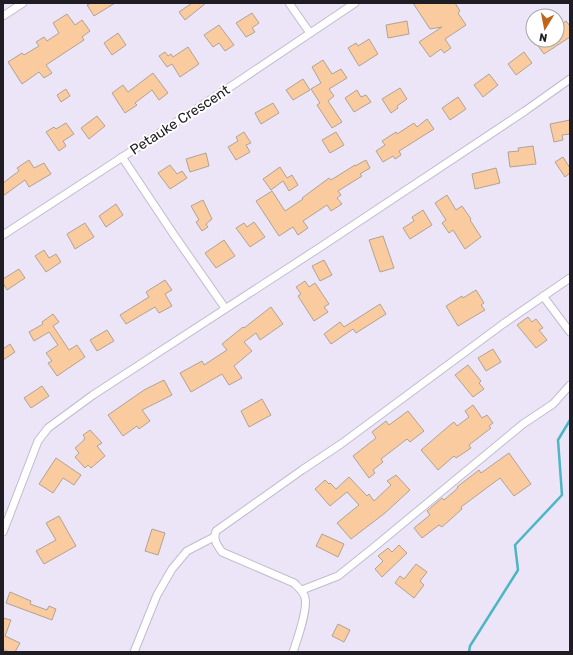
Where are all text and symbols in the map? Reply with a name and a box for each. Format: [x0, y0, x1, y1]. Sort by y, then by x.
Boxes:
north arrow [525, 8, 565, 48]
text: N [538, 30, 548, 44]
street label: Petauke Crescent [127, 81, 233, 159]

